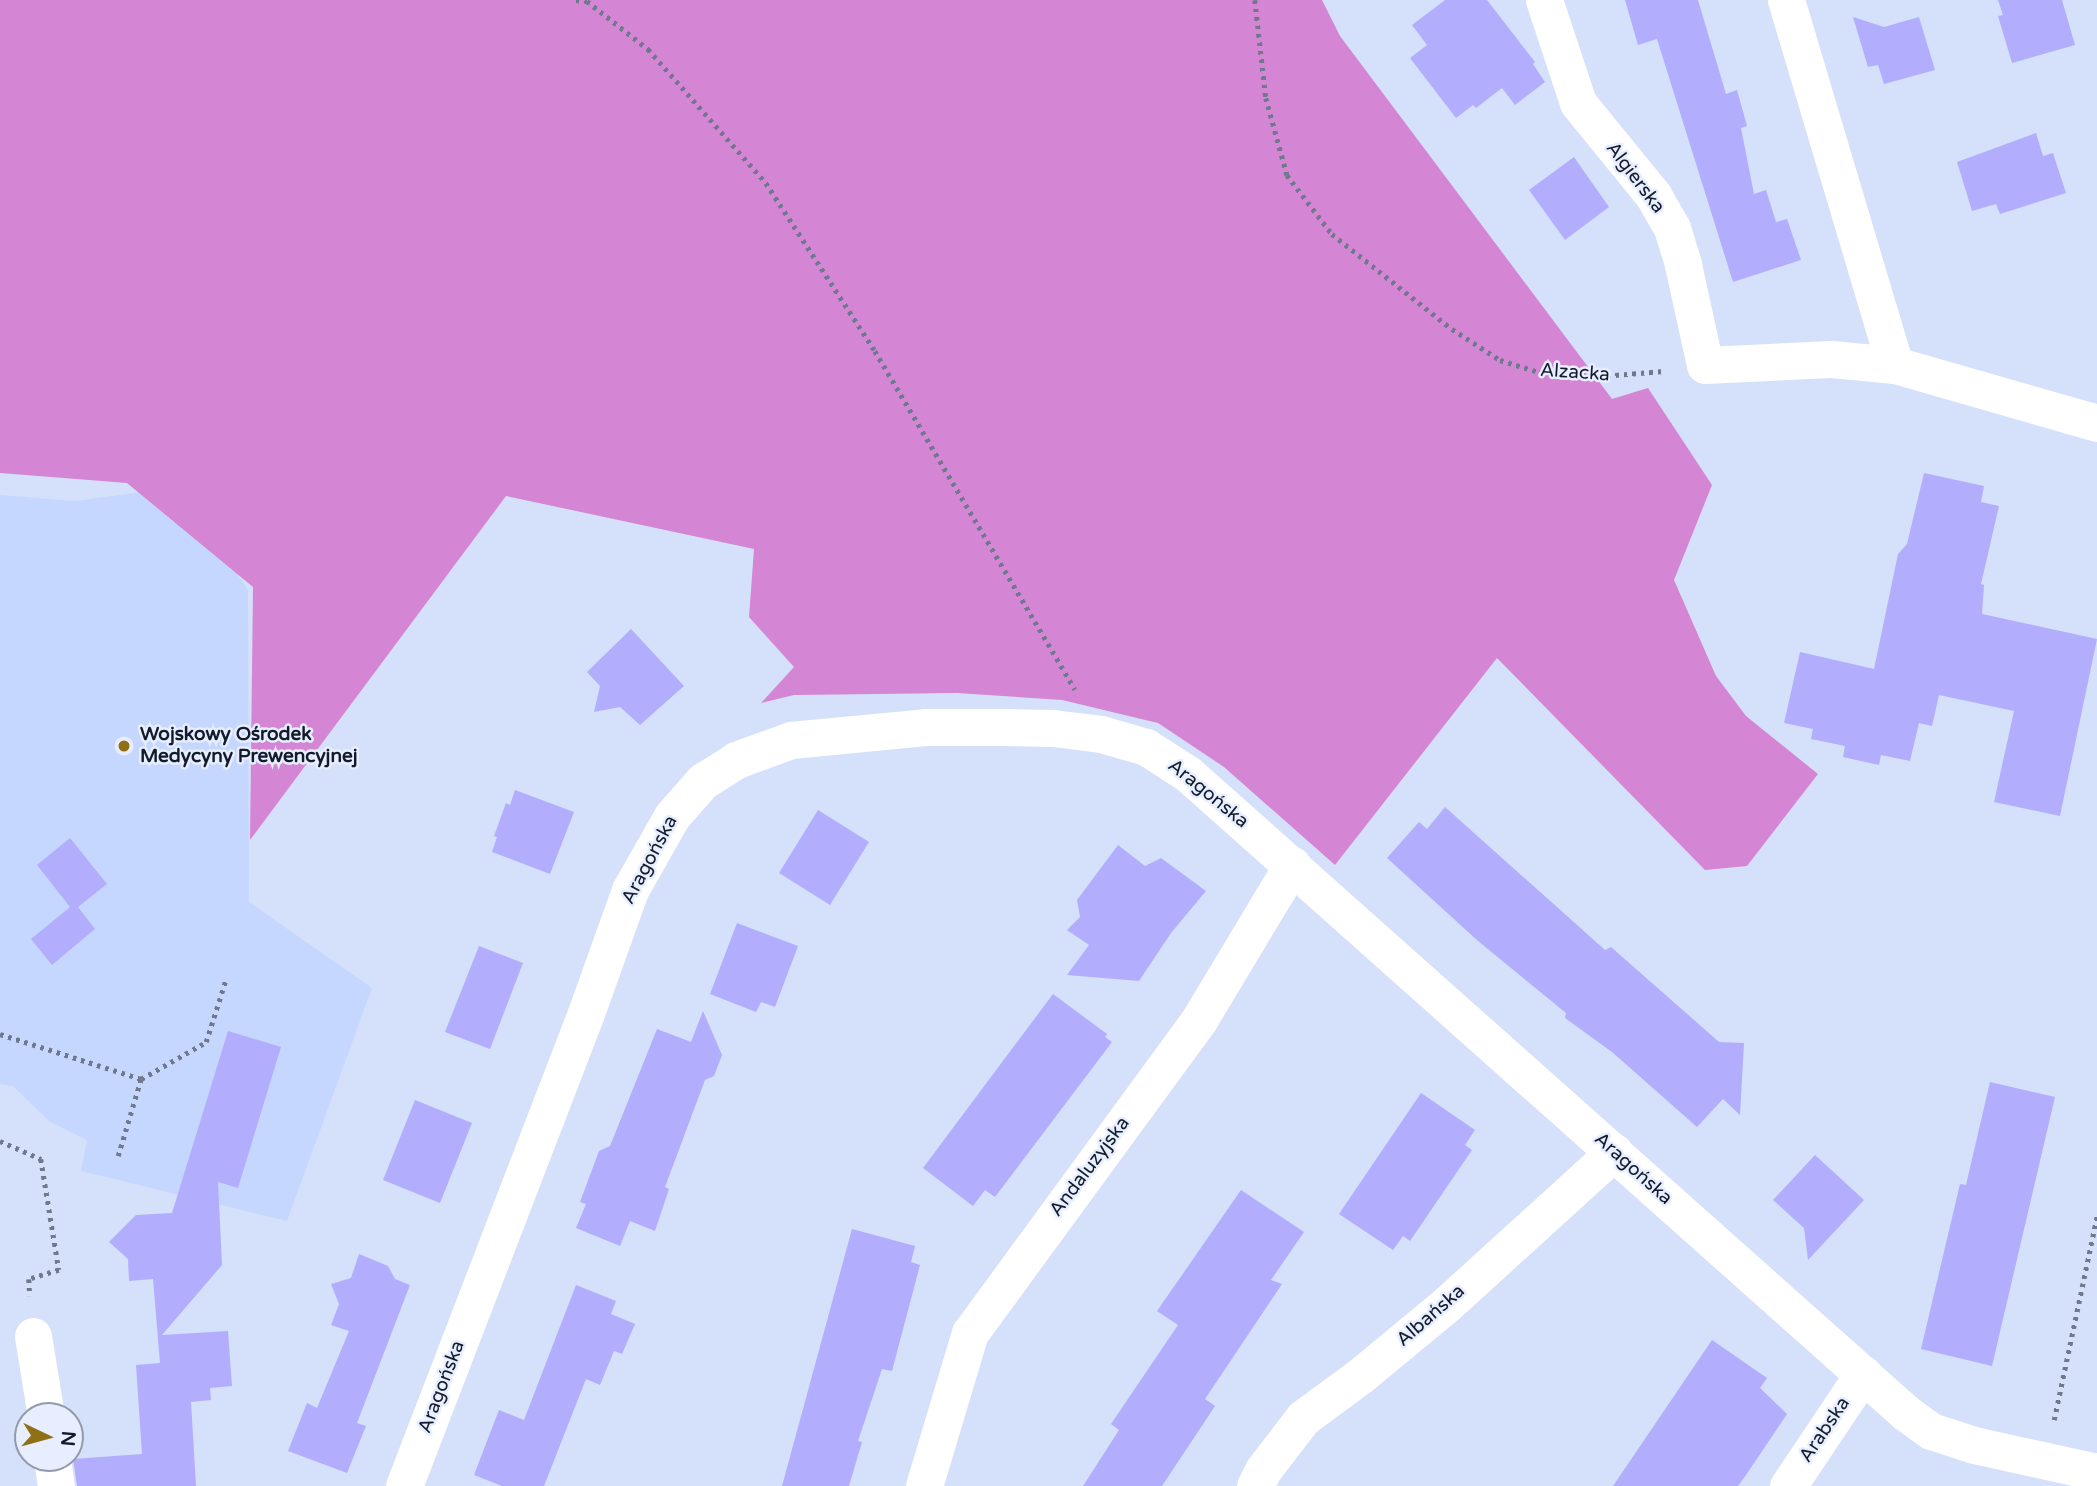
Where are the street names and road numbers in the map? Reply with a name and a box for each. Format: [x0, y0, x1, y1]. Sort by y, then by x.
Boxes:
street label: Algierska [1601, 138, 1669, 218]
street label: Alzacka [1539, 359, 1611, 387]
street label: Aragońska [1163, 755, 1253, 833]
street label: Aragońska [617, 812, 683, 908]
street label: Andaluzyjska [1045, 1113, 1135, 1221]
street label: Aragońska [1589, 1128, 1677, 1210]
street label: Albańska [1392, 1280, 1470, 1352]
street label: Aragońska [414, 1338, 470, 1436]
street label: Arabska [1795, 1393, 1855, 1467]

